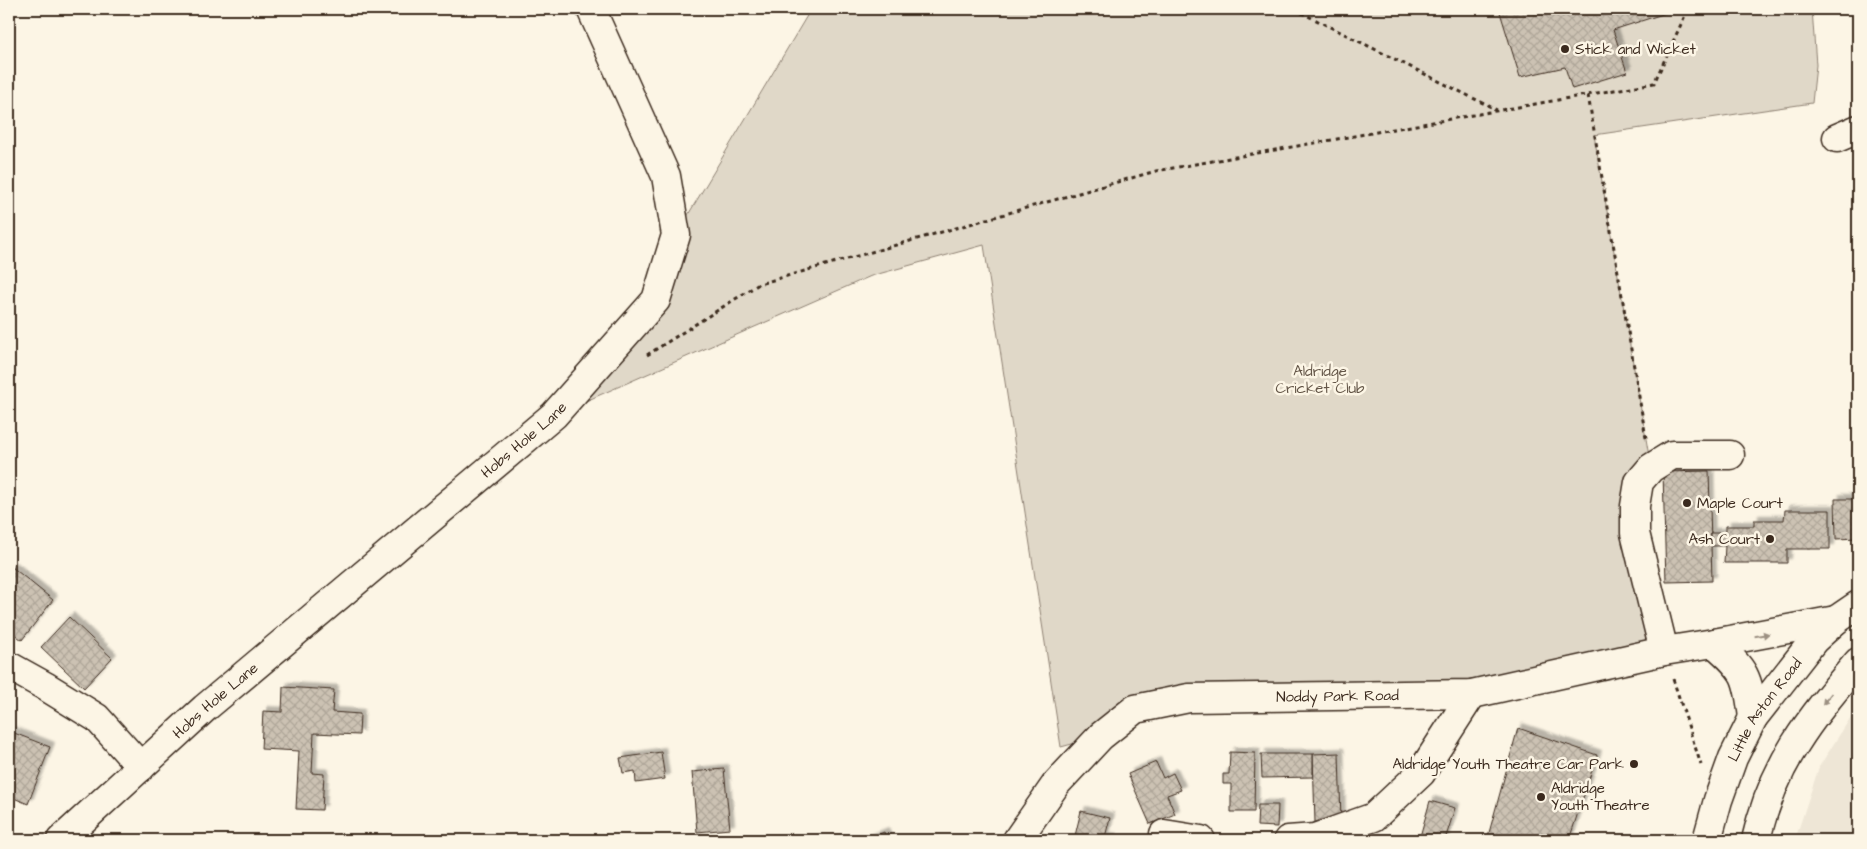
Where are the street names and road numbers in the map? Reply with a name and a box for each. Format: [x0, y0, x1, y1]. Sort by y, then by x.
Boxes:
street label: Hobs Hole Lane [477, 397, 572, 483]
street label: Little Aston Road [1723, 654, 1807, 765]
street label: Hobs Hole Lane [168, 658, 263, 744]
street label: Noddy Park Road [1276, 685, 1399, 708]

